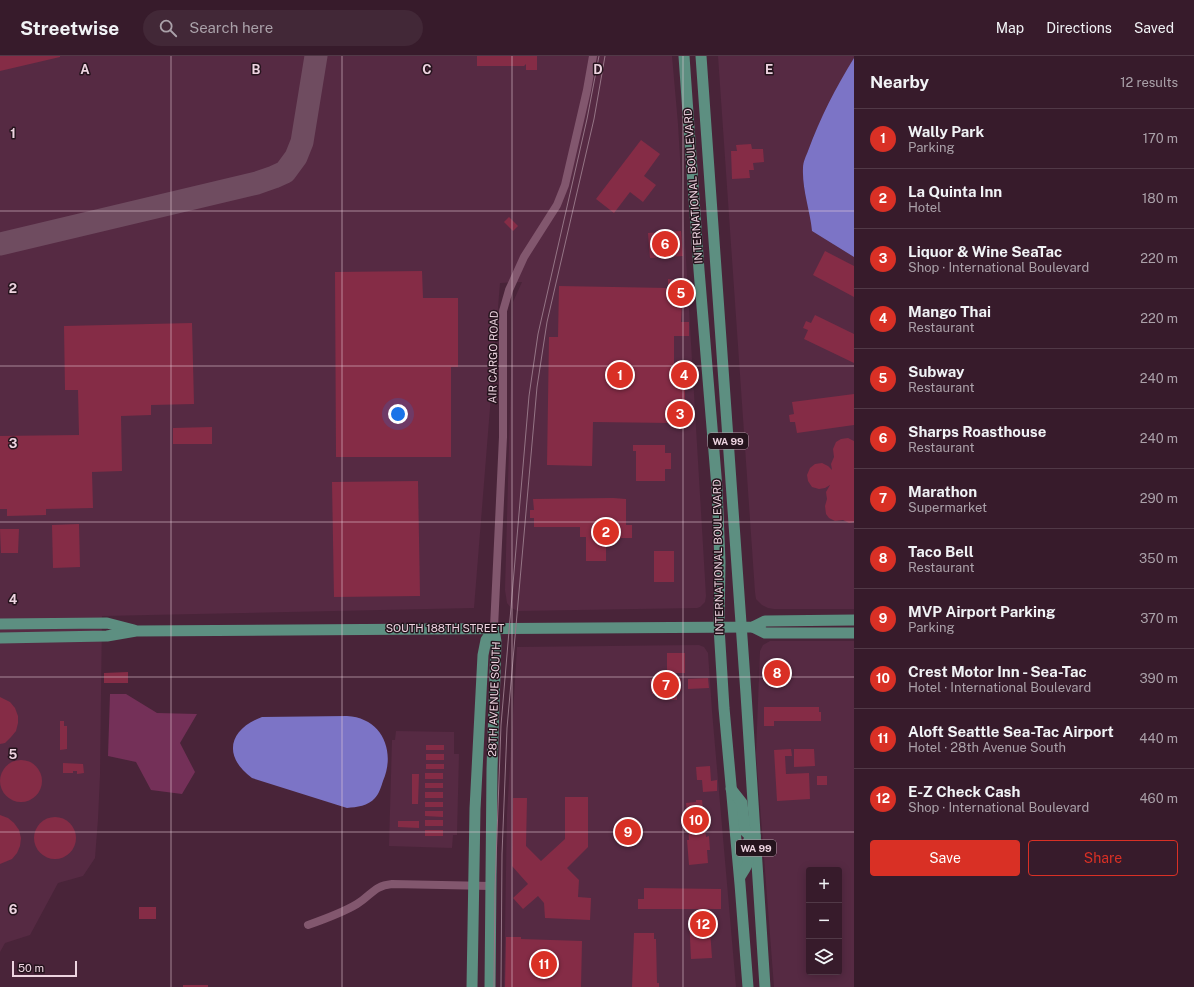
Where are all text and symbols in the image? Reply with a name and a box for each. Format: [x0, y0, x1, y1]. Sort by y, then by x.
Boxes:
search box [143, 10, 423, 46]
text: Streetwise [20, 17, 119, 39]
icon: search [157, 17, 179, 39]
text: Search here [189, 19, 273, 36]
text: Map [996, 20, 1024, 36]
text: Directions [1046, 20, 1112, 36]
text: Saved [1134, 20, 1174, 36]
text: A [80, 62, 90, 77]
text: B [252, 62, 261, 77]
text: C [422, 62, 432, 77]
text: D [593, 62, 603, 77]
text: E [765, 62, 773, 77]
text: Nearby [870, 72, 929, 92]
text: 12 results [1120, 75, 1178, 90]
street label: INTERNATIONAL BOULEVARD [682, 108, 704, 264]
text: Wally Park [908, 123, 984, 140]
text: 1 [10, 126, 16, 141]
text: 1 [880, 131, 886, 146]
text: 170 m [1143, 131, 1178, 146]
text: Parking [908, 140, 955, 155]
text: La Quinta Inn [908, 183, 1002, 200]
text: 2 [879, 191, 887, 206]
text: 180 m [1142, 191, 1178, 206]
text: Hotel [908, 200, 941, 215]
pin: 6 [652, 229, 678, 259]
text: Liquor & Wine SeaTac [908, 243, 1062, 260]
text: 3 [879, 251, 887, 266]
text: 220 m [1140, 251, 1178, 266]
text: Shop · International Boulevard [908, 260, 1089, 275]
pin: 5 [668, 278, 694, 308]
text: 2 [9, 281, 17, 296]
text: Mango Thai [908, 303, 991, 320]
street label: AIR CARGO ROAD [486, 310, 500, 404]
text: 4 [879, 311, 887, 326]
text: 220 m [1140, 311, 1178, 326]
text: Restaurant [908, 320, 974, 335]
pin: 1 [607, 360, 633, 390]
pin: 4 [671, 360, 697, 390]
text: Subway [908, 363, 965, 380]
text: 5 [879, 371, 887, 386]
text: 240 m [1140, 371, 1178, 386]
text: Restaurant [908, 380, 974, 395]
pin: 3 [667, 399, 693, 429]
your location [388, 404, 408, 424]
text: Sharps Roasthouse [908, 423, 1046, 440]
text: 6 [879, 431, 887, 446]
text: 240 m [1140, 431, 1178, 446]
road number: WA 99 [708, 433, 748, 449]
text: 3 [9, 436, 18, 451]
text: Restaurant [908, 440, 974, 455]
street label: INTERNATIONAL BOULEVARD [711, 479, 725, 635]
text: Marathon [908, 483, 977, 500]
text: 7 [879, 491, 887, 506]
text: 290 m [1140, 491, 1178, 506]
text: Supermarket [908, 500, 987, 515]
pin: 2 [593, 517, 619, 547]
text: Taco Bell [908, 543, 974, 560]
text: 8 [879, 551, 887, 566]
text: 350 m [1139, 551, 1178, 566]
text: Restaurant [908, 560, 974, 575]
text: 4 [9, 592, 18, 607]
text: MVP Airport Parking [908, 603, 1055, 620]
text: 9 [879, 611, 887, 626]
text: 370 m [1140, 611, 1178, 626]
text: Parking [908, 620, 955, 635]
street label: SOUTH 188TH STREET [386, 622, 505, 634]
street label: 28TH AVENUE SOUTH [486, 641, 502, 757]
pin: 8 [764, 658, 790, 688]
text: Crest Motor Inn - Sea-Tac [908, 663, 1087, 680]
pin: 7 [653, 670, 679, 700]
text: 10 [876, 671, 890, 686]
text: 390 m [1140, 671, 1178, 686]
text: Hotel · International Boulevard [908, 680, 1091, 695]
text: Aloft Seattle Sea-Tac Airport [908, 723, 1114, 740]
text: 11 [877, 731, 889, 746]
text: 440 m [1139, 731, 1178, 746]
text: Hotel · 28th Avenue South [908, 740, 1066, 755]
text: 5 [9, 747, 18, 762]
text: E-Z Check Cash [908, 783, 1020, 800]
text: 12 [876, 791, 890, 806]
text: 460 m [1139, 791, 1178, 806]
text: Shop · International Boulevard [908, 800, 1089, 815]
pin: 10 [683, 805, 709, 835]
pin: 9 [615, 817, 641, 847]
road number: WA 99 [736, 840, 776, 856]
button: Save [870, 840, 1020, 876]
button: Share [1028, 840, 1178, 876]
map controls [806, 867, 842, 975]
button: + [806, 867, 842, 903]
text: 6 [9, 902, 18, 917]
button: − [806, 903, 842, 939]
pin: 12 [690, 909, 716, 939]
button: layers [806, 939, 842, 975]
pin: 11 [531, 949, 557, 979]
scale bar [12, 959, 77, 978]
text: 50 m [18, 962, 44, 974]

